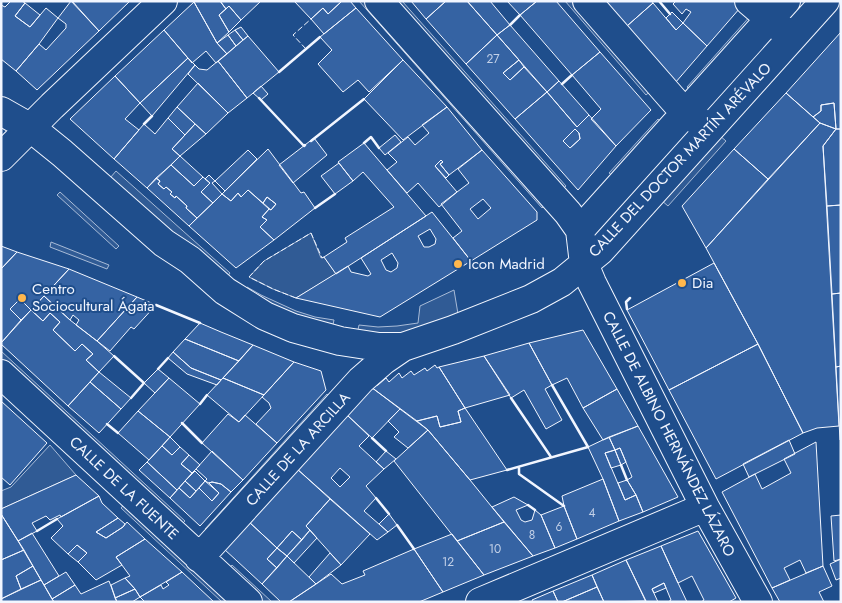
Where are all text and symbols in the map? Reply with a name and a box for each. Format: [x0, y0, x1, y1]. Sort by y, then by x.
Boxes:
house number: 27 [486, 50, 500, 68]
street label: CALLE DEL DOCTOR MARTÍN ARÉVALO [584, 58, 776, 262]
place label: Icon Madrid [468, 253, 545, 275]
marker: Icon Madrid [452, 258, 464, 270]
place label: Dia [692, 272, 713, 294]
marker: Dia [676, 277, 688, 289]
place label: Centro Sociocultural Ágata [32, 278, 154, 317]
marker: Centro Sociocultural Ágata [16, 292, 28, 304]
street label: CALLE DE ALBINO HERNÁNDEZ LÁZARO [597, 307, 741, 561]
street label: CALLE DE LA ARCILLA [241, 387, 355, 511]
street label: CALLE DE LA FUENTE [64, 431, 184, 545]
house number: 4 [589, 504, 596, 522]
house number: 6 [556, 518, 563, 536]
house number: 8 [529, 526, 535, 544]
house number: 10 [489, 540, 501, 558]
house number: 12 [442, 553, 454, 571]

